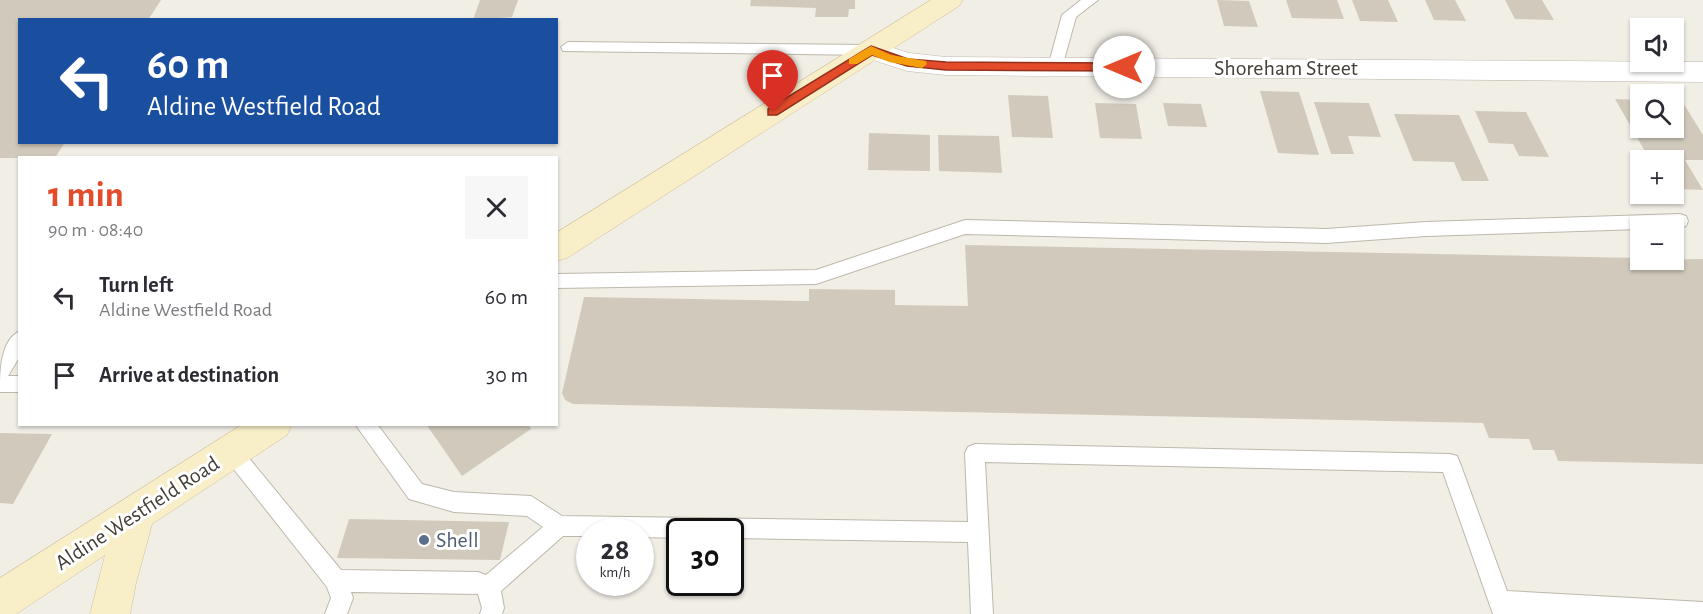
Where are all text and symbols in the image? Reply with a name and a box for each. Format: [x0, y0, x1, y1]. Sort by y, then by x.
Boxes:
map controls [1630, 18, 1684, 270]
button: sound [1630, 18, 1684, 72]
position arrow [1092, 35, 1156, 99]
icon: left [48, 42, 126, 120]
text: 60 m [147, 44, 229, 86]
pin [747, 50, 798, 112]
street label: Shoreham Street [1214, 57, 1358, 79]
icon: arrive [756, 59, 789, 92]
button: search [1630, 84, 1684, 138]
text: Aldine Westfield Road [147, 93, 381, 120]
button: + [1630, 150, 1684, 204]
button: close [465, 176, 528, 239]
text: 1 min [48, 177, 124, 213]
button: − [1630, 216, 1684, 270]
text: 90 m · 08:40 [48, 220, 143, 240]
text: Turn left [99, 274, 173, 296]
icon: left [48, 281, 81, 314]
text: 60 m [485, 286, 528, 308]
text: Aldine Westfield Road [99, 300, 272, 320]
icon: arrive [48, 359, 81, 392]
text: Arrive at destination [99, 364, 279, 386]
text: 30 m [486, 364, 528, 386]
street label: Aldine Westfield Road [51, 452, 223, 574]
speed limit sign: 30 [666, 518, 744, 596]
place label: Shell [436, 529, 479, 551]
marker: Shell [417, 533, 431, 547]
text: 28 [601, 535, 629, 565]
text: km/h [600, 565, 630, 580]

